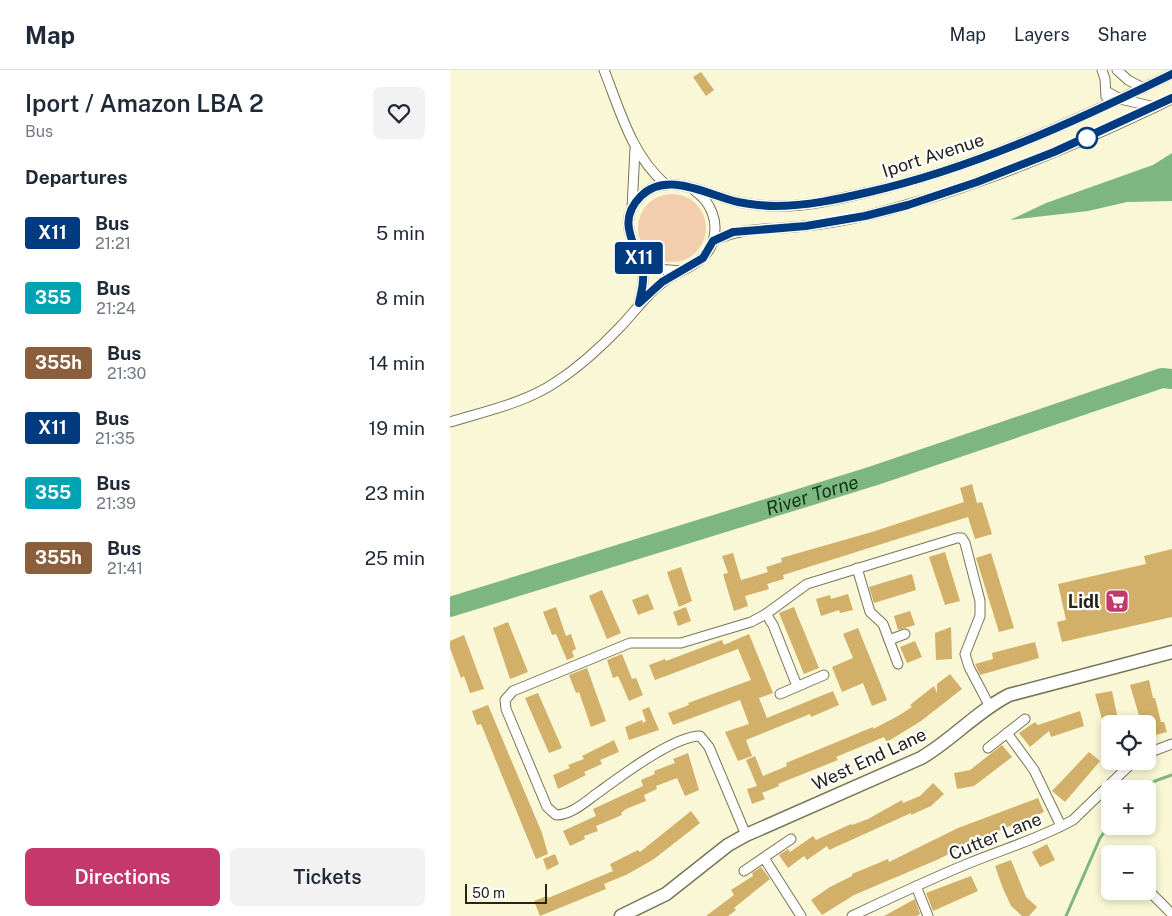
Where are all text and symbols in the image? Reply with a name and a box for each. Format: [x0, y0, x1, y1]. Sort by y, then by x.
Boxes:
text: Map [25, 21, 75, 49]
text: Map [950, 24, 986, 45]
text: Layers [1014, 24, 1070, 45]
text: Share [1098, 24, 1147, 45]
button: heart [373, 87, 425, 139]
text: Iport / Amazon LBA 2 [25, 89, 264, 117]
text: Bus [25, 122, 53, 141]
unlabelled marker [1076, 127, 1098, 149]
street label: Iport Avenue [879, 129, 987, 181]
text: Departures [25, 166, 128, 188]
text: Bus [95, 212, 129, 234]
text: X11 [38, 222, 67, 243]
text: 5 min [376, 222, 425, 244]
text: 21:21 [95, 234, 131, 253]
line badge: X11 [610, 242, 668, 274]
text: X11 [625, 247, 653, 268]
text: Bus [96, 277, 131, 299]
text: 355 [35, 287, 71, 308]
text: 8 min [376, 287, 425, 309]
text: 21:24 [96, 299, 136, 318]
text: Bus [107, 342, 141, 364]
text: 355h [35, 352, 82, 373]
text: 14 min [368, 352, 425, 374]
text: 21:30 [107, 364, 146, 383]
text: Bus [95, 407, 129, 429]
text: X11 [38, 417, 67, 438]
text: 19 min [369, 417, 425, 439]
text: 21:35 [95, 429, 135, 448]
water label: River Torne [763, 470, 861, 520]
text: Bus [96, 472, 131, 494]
text: 355 [35, 482, 71, 503]
text: 23 min [365, 482, 425, 504]
text: 21:39 [96, 494, 136, 513]
text: Bus [107, 537, 141, 559]
text: 355h [35, 547, 82, 568]
text: 25 min [365, 547, 425, 569]
text: 21:41 [107, 559, 143, 578]
supermarket icon: Lidl [1104, 588, 1130, 614]
place label: Lidl [1068, 591, 1100, 612]
map controls [1101, 715, 1156, 900]
button: locate [1101, 715, 1156, 770]
street label: West End Lane [808, 723, 930, 795]
button: + [1101, 780, 1156, 835]
street label: Cutter Lane [946, 808, 1044, 864]
button: − [1101, 845, 1156, 900]
button: Directions [25, 848, 220, 906]
button: Tickets [230, 848, 425, 906]
scale bar [465, 881, 548, 904]
text: 50 m [472, 885, 505, 901]

